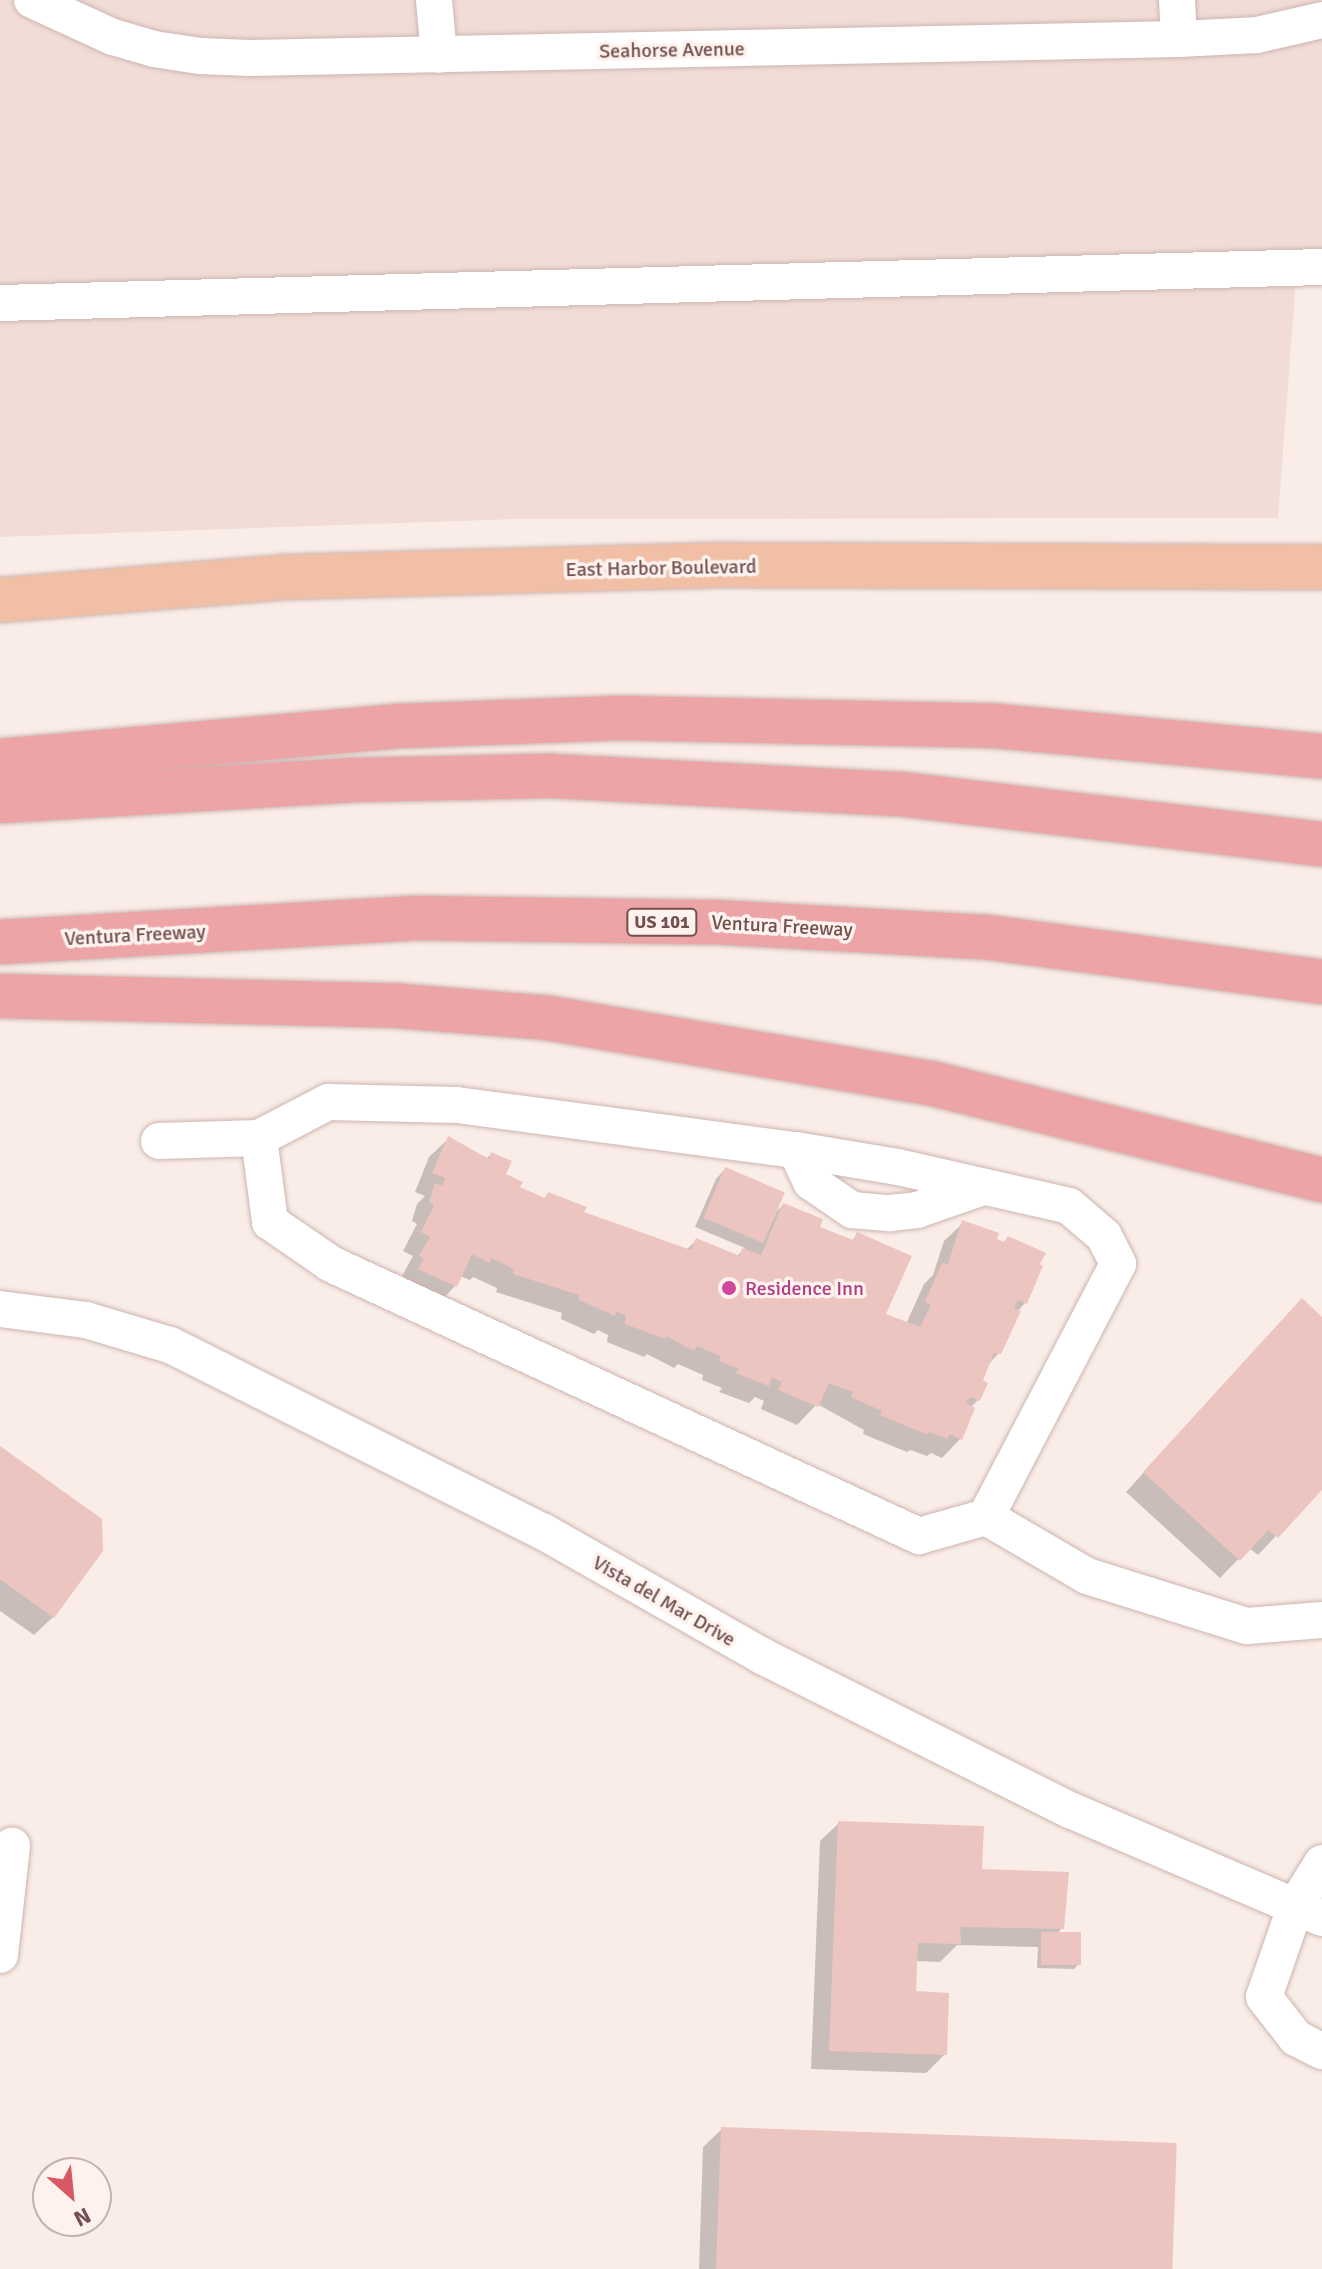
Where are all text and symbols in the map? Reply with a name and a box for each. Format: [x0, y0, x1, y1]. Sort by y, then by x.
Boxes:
street label: Seahorse Avenue [599, 37, 745, 63]
street label: East Harbor Boulevard [565, 554, 757, 582]
road number: US 101 [626, 908, 698, 936]
street label: Ventura Freeway [711, 910, 853, 942]
street label: Ventura Freeway [64, 919, 206, 951]
place label: Residence Inn [745, 1276, 864, 1300]
marker: Residence Inn [720, 1279, 738, 1297]
street label: Vista del Mar Drive [588, 1550, 740, 1652]
north arrow [32, 2157, 112, 2237]
text: N [69, 2202, 95, 2233]

